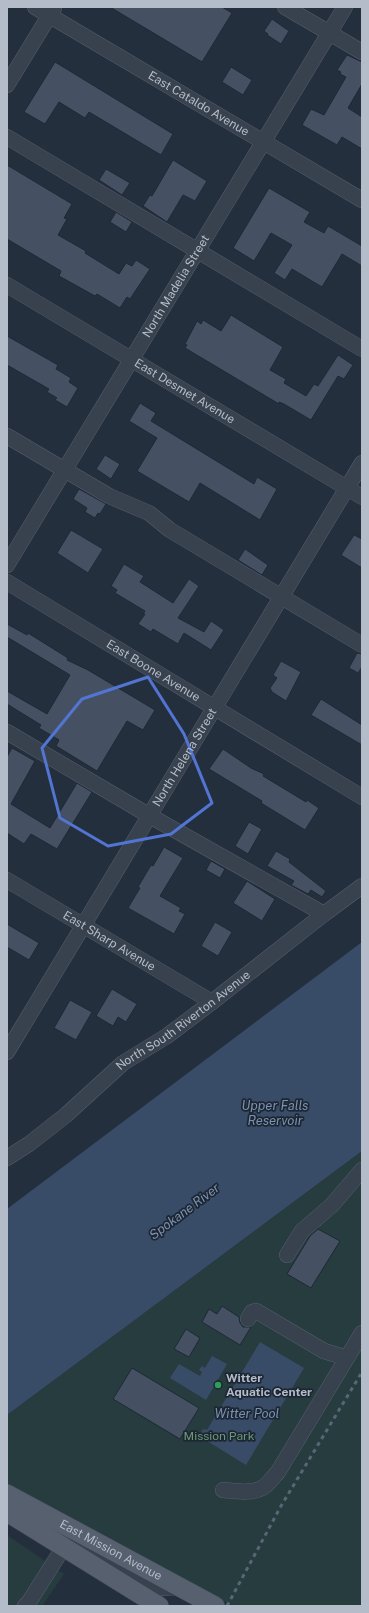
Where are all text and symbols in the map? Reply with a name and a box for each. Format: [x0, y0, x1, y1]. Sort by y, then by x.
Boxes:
street label: East Cataldo Avenue [146, 68, 252, 139]
street label: North Madelia Street [140, 232, 212, 340]
street label: East Desmet Avenue [132, 356, 238, 427]
street label: East Boone Avenue [104, 637, 203, 704]
street label: North Helena Street [150, 705, 220, 809]
street label: East Sharp Avenue [61, 908, 158, 974]
street label: North South Riverton Avenue [113, 968, 253, 1073]
water label: Upper Falls Reservoir [242, 1098, 308, 1128]
water label: Spokane River [146, 1180, 222, 1243]
place label: Witter Aquatic Center [226, 1371, 312, 1399]
marker: Witter Aquatic Center [213, 1380, 223, 1390]
water label: Witter Pool [215, 1406, 280, 1421]
park label: Mission Park [184, 1429, 255, 1443]
street label: East Mission Avenue [57, 1517, 165, 1583]

